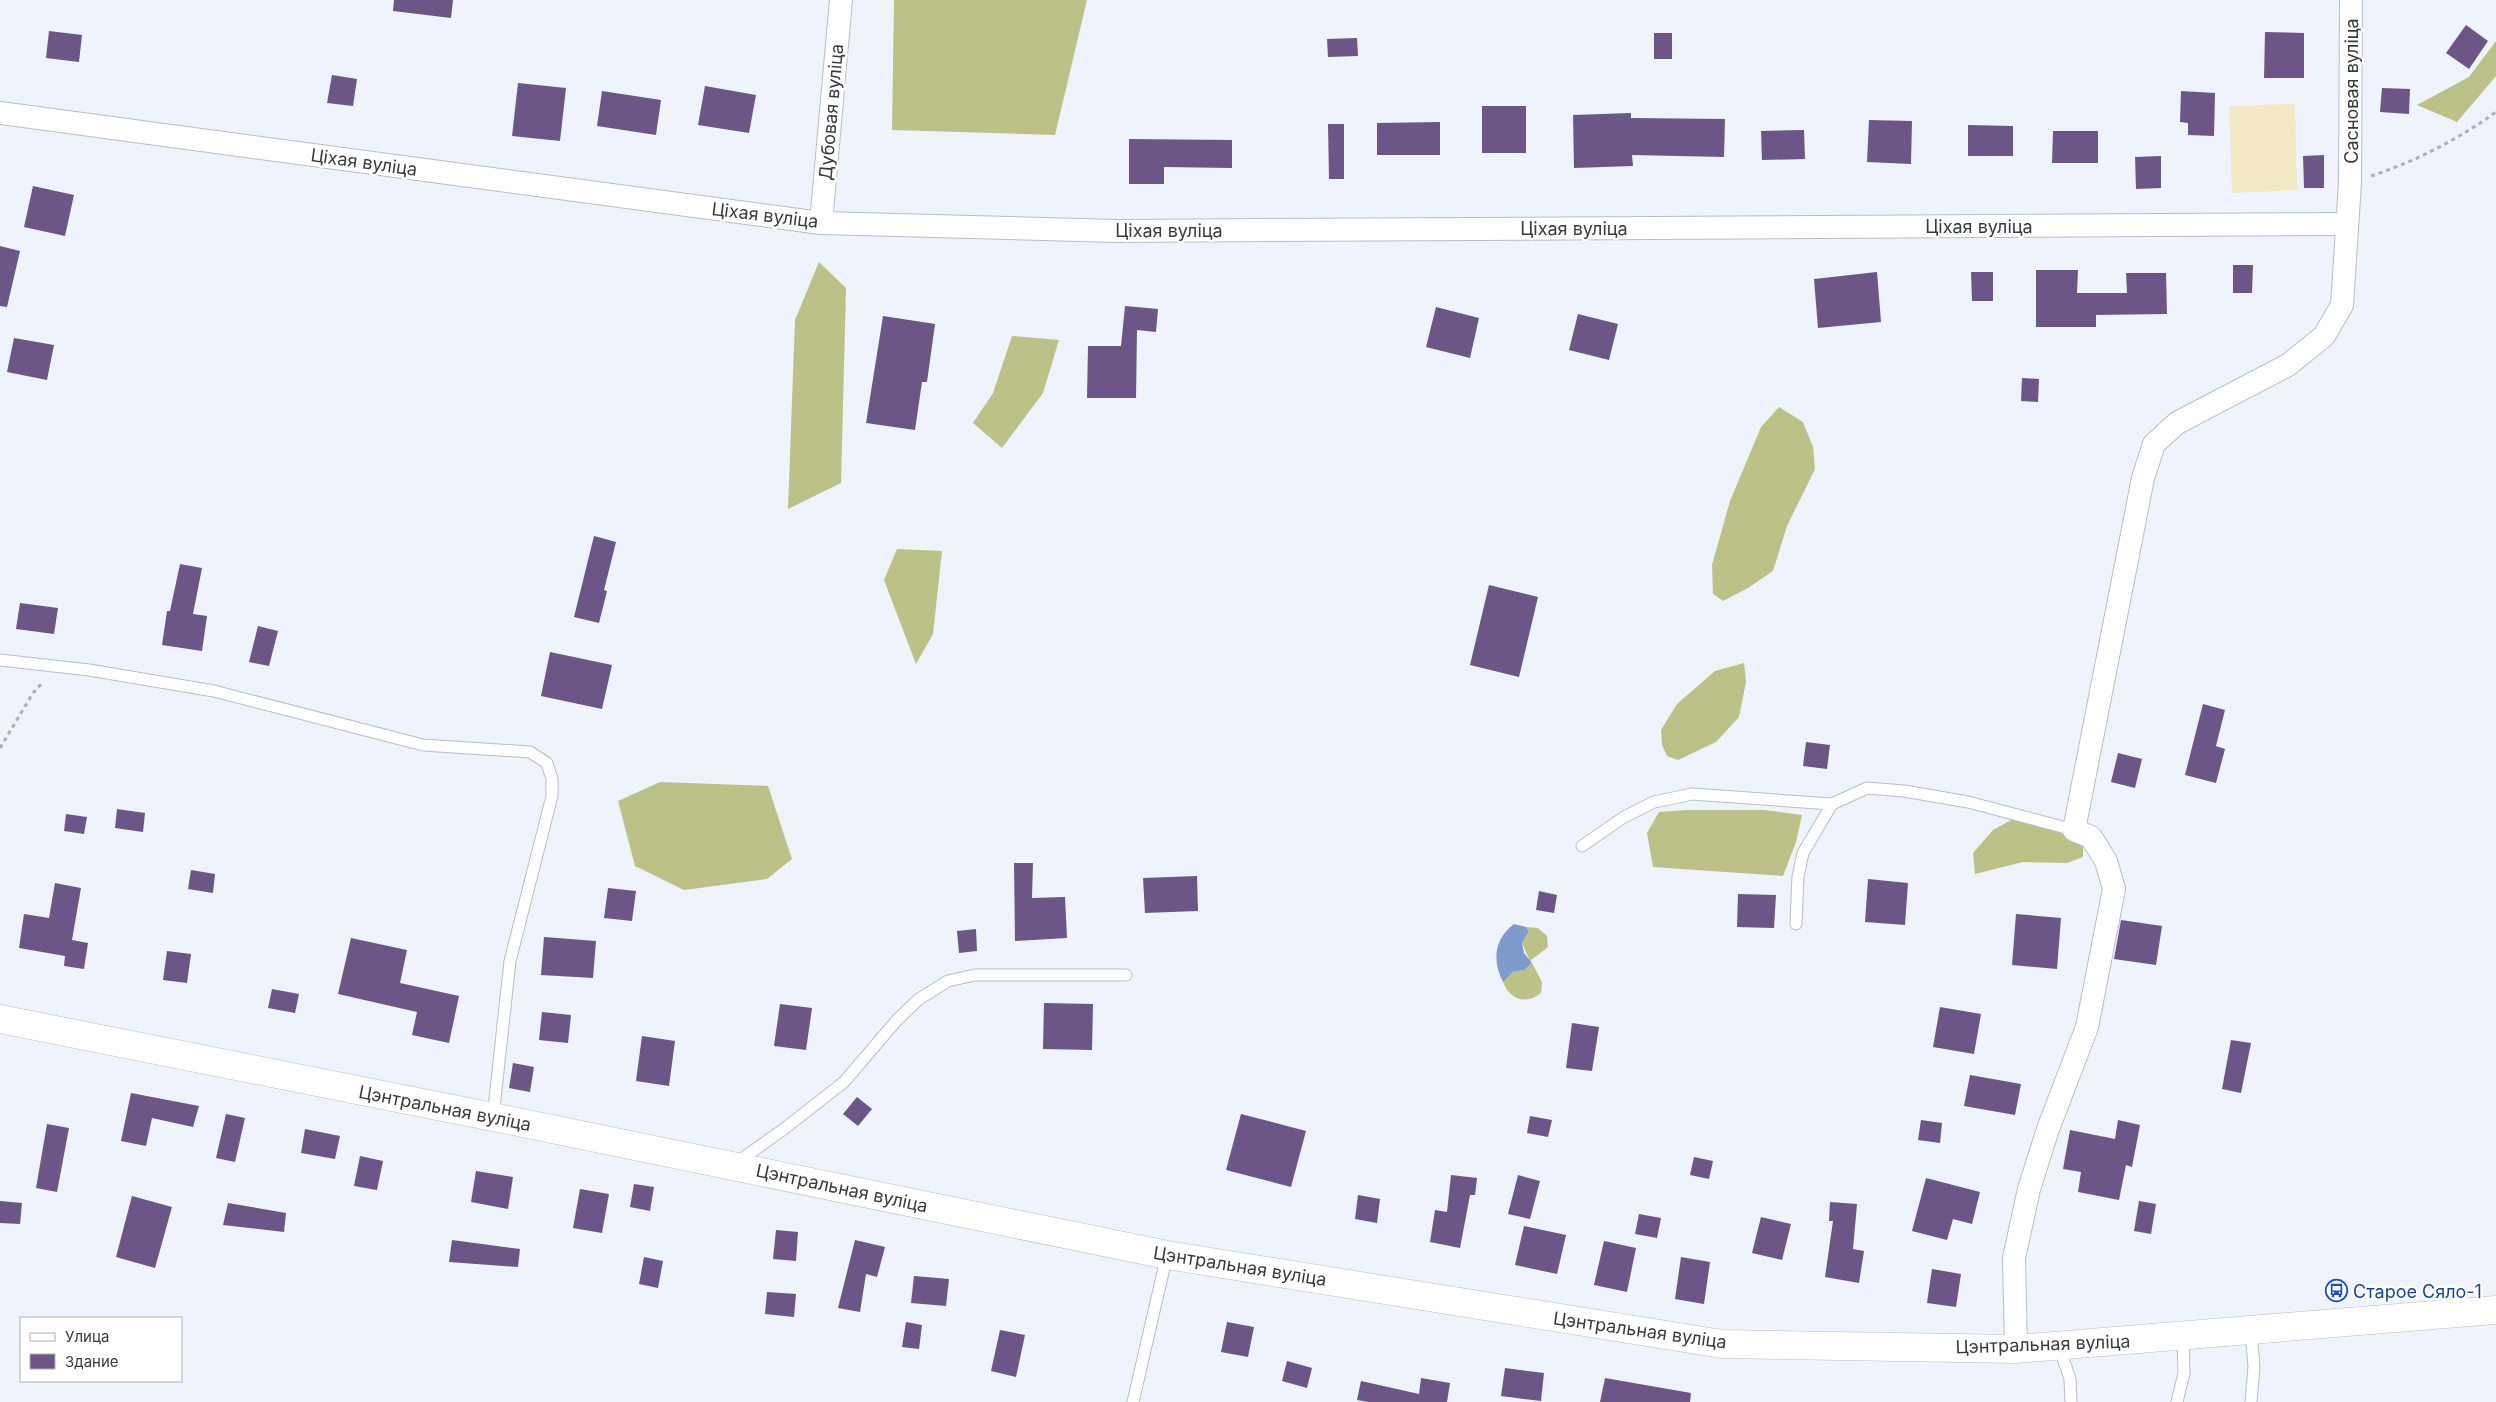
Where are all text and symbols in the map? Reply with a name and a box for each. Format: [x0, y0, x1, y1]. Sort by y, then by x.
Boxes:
street label: Сасновая вуліца [2341, 18, 2362, 164]
street label: Дубовая вуліца [815, 43, 847, 181]
street label: Ціхая вуліца [309, 144, 419, 180]
street label: Ціхая вуліца [710, 198, 820, 232]
street label: Ціхая вуліца [1925, 216, 2033, 237]
street label: Ціхая вуліца [1520, 218, 1628, 239]
street label: Ціхая вуліца [1115, 220, 1223, 241]
street label: Цэнтральная вуліца [357, 1081, 533, 1135]
street label: Цэнтральная вуліца [754, 1160, 930, 1216]
street label: Цэнтральная вуліца [1152, 1242, 1328, 1290]
bus stop icon: Старое Сяло-1 [2325, 1279, 2349, 1303]
place label: Старое Сяло-1 [2353, 1281, 2482, 1302]
street label: Цэнтральная вуліца [1552, 1307, 1728, 1353]
legend [20, 1317, 182, 1382]
text: Улица [65, 1327, 109, 1346]
street label: Цэнтральная вуліца [1955, 1330, 2131, 1358]
text: Здание [65, 1352, 119, 1371]

